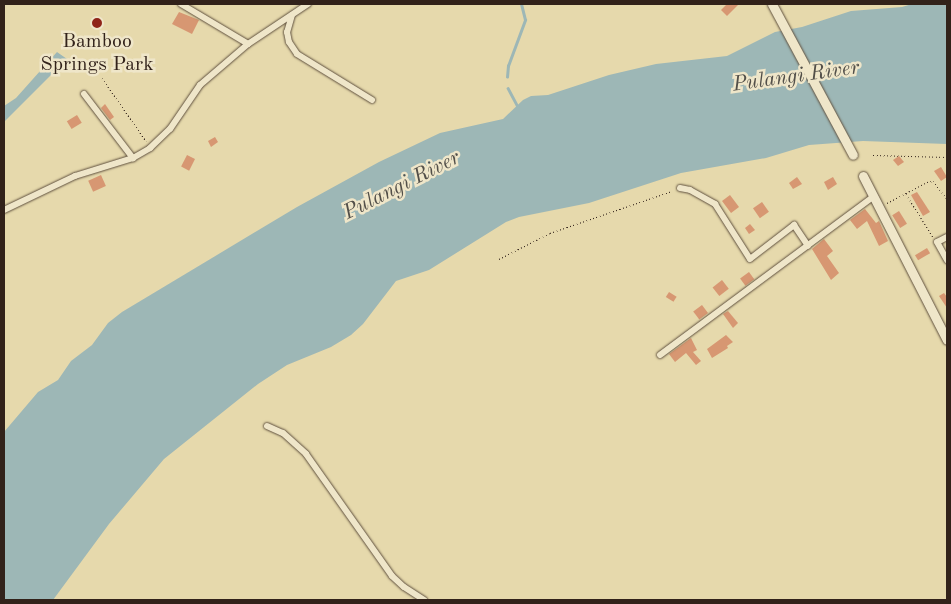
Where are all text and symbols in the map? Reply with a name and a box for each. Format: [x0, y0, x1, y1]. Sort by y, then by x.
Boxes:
marker: Bamboo Springs Park [91, 17, 103, 29]
place label: Bamboo Springs Park [40, 31, 154, 78]
water label: Pulangi River [731, 56, 861, 98]
water label: Pulangi River [339, 146, 465, 226]

